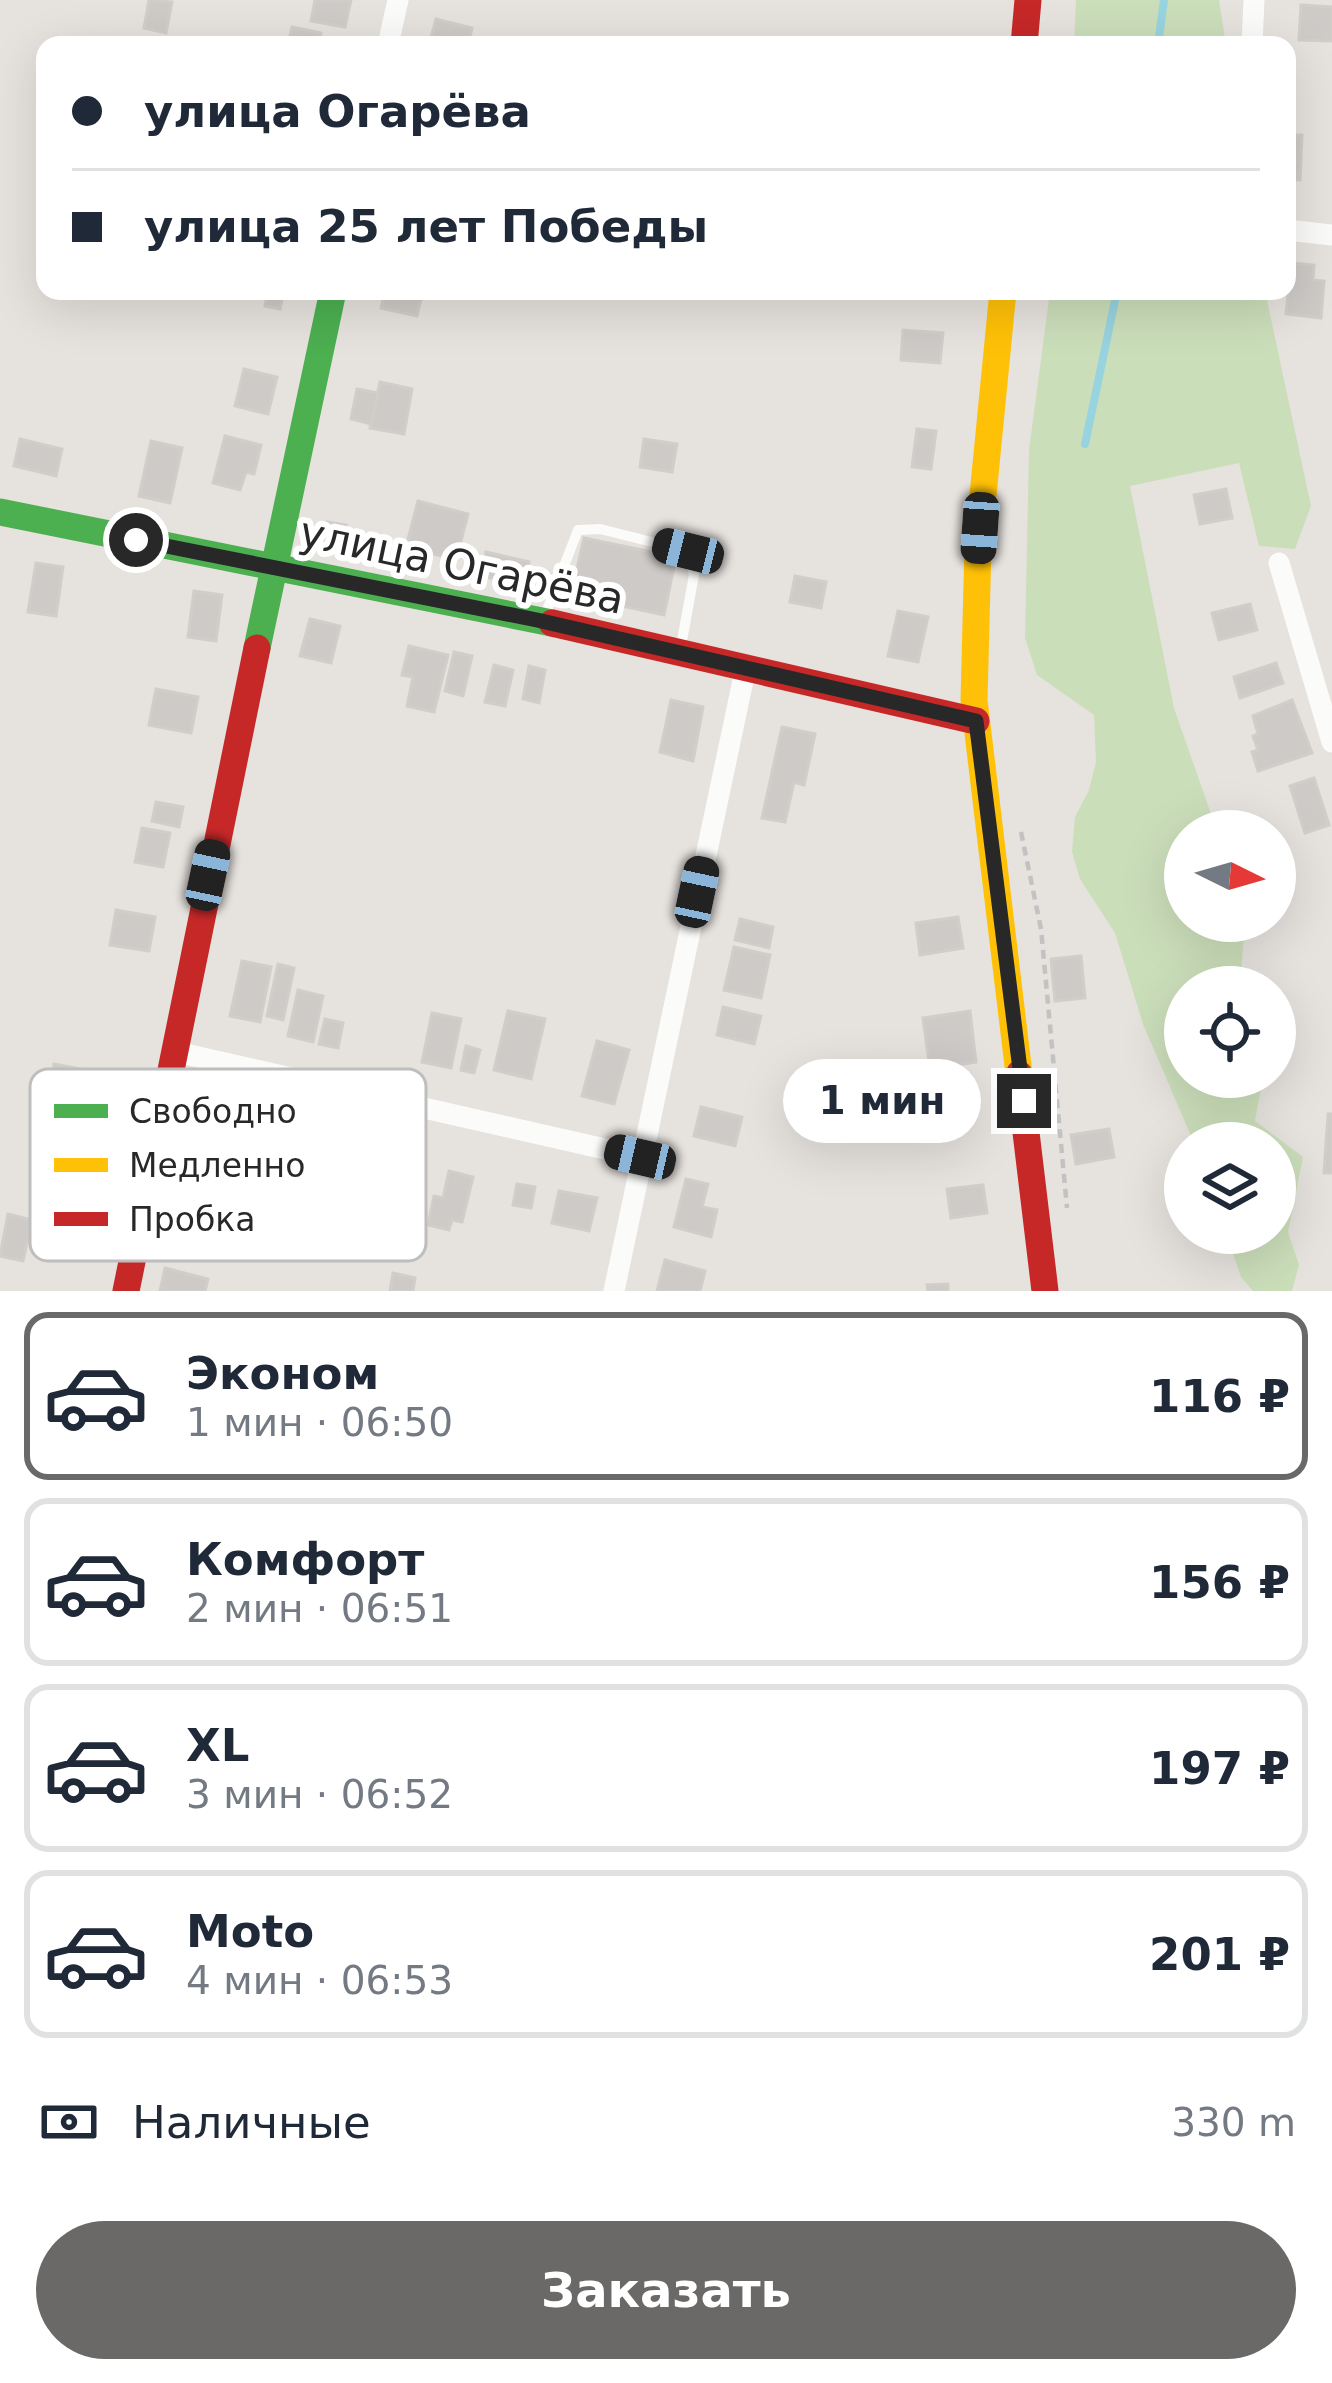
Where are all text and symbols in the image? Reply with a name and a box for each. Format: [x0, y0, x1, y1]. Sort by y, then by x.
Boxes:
text: улица Огарёва [144, 85, 531, 138]
text: улица 25 лет Победы [144, 200, 708, 253]
car [960, 491, 1000, 565]
street label: улица Огарёва [295, 507, 629, 624]
route start [109, 513, 163, 567]
car [649, 525, 727, 577]
north arrow [1164, 810, 1296, 942]
map controls [1164, 810, 1296, 1254]
car [183, 836, 233, 914]
car [672, 853, 722, 931]
button: locate [1164, 966, 1296, 1098]
callout: 1 мин [784, 1059, 982, 1143]
legend [30, 1069, 426, 1261]
route end [997, 1074, 1051, 1128]
text: 1 мин [819, 1078, 945, 1123]
text: Свободно [129, 1092, 297, 1131]
button: layers [1164, 1122, 1296, 1254]
car [601, 1131, 679, 1183]
text: Медленно [129, 1146, 305, 1185]
text: Пробка [129, 1200, 255, 1239]
icon: car [42, 1342, 150, 1450]
text: Эконом [186, 1347, 379, 1400]
text: 116 ₽ [1149, 1370, 1290, 1423]
text: 1 мин · 06:50 [186, 1400, 453, 1445]
icon: car [42, 1528, 150, 1636]
text: Комфорт [186, 1533, 424, 1586]
text: 156 ₽ [1149, 1556, 1290, 1609]
text: 2 мин · 06:51 [186, 1586, 453, 1631]
icon: car [42, 1714, 150, 1822]
text: XL [186, 1719, 249, 1772]
text: 197 ₽ [1149, 1742, 1290, 1795]
text: 3 мин · 06:52 [186, 1772, 453, 1817]
icon: car [42, 1900, 150, 2008]
text: Moto [186, 1905, 314, 1958]
text: 201 ₽ [1149, 1928, 1290, 1981]
text: 4 мин · 06:53 [186, 1958, 453, 2003]
icon: cash [36, 2089, 102, 2155]
text: Наличные [132, 2096, 371, 2149]
text: 330 m [1171, 2100, 1296, 2145]
button: Заказать [36, 2221, 1296, 2359]

